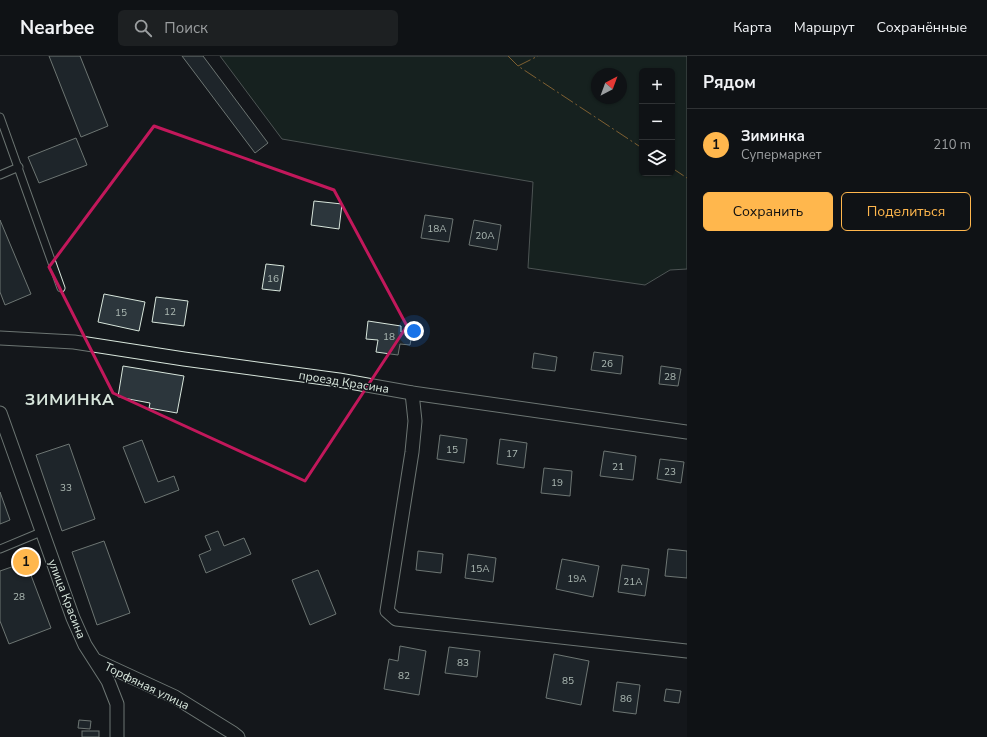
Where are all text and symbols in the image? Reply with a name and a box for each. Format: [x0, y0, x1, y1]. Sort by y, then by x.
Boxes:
search box [118, 10, 398, 46]
text: Nearbee [20, 15, 94, 41]
icon: search [132, 17, 154, 39]
text: Поиск [164, 18, 208, 38]
text: Карта [733, 18, 772, 37]
text: Маршрут [794, 18, 855, 37]
text: Сохранённые [877, 18, 967, 37]
north arrow [591, 68, 627, 104]
map controls [639, 68, 675, 176]
button: + [639, 68, 675, 104]
text: Рядом [703, 71, 756, 94]
button: − [639, 104, 675, 140]
text: Зиминка [741, 126, 805, 146]
text: 1 [712, 136, 720, 154]
text: 210 m [933, 136, 971, 154]
button: layers [639, 140, 675, 176]
text: Супермаркет [741, 146, 822, 164]
button: Сохранить [703, 192, 833, 231]
button: Поделиться [841, 192, 971, 231]
house number: 18А [427, 222, 447, 236]
house number: 20А [475, 229, 495, 243]
house number: 16 [267, 272, 279, 286]
house number: 12 [164, 305, 176, 319]
house number: 15 [115, 306, 127, 320]
your location [404, 321, 424, 341]
house number: 18 [383, 330, 395, 344]
house number: 26 [601, 357, 613, 371]
street label: проезд Красина [298, 367, 390, 397]
house number: 28 [664, 370, 676, 384]
district label: ЗИМИНКА [25, 389, 115, 411]
house number: 15 [446, 443, 458, 457]
house number: 17 [506, 447, 518, 461]
house number: 21 [612, 460, 624, 474]
house number: 23 [664, 465, 676, 479]
house number: 19 [551, 476, 563, 490]
house number: 33 [60, 481, 72, 495]
pin: 1 [13, 547, 39, 577]
street label: улица Красина [44, 557, 90, 641]
house number: 15А [470, 562, 490, 576]
house number: 19А [567, 572, 587, 586]
house number: 21А [623, 575, 643, 589]
house number: 28 [13, 590, 25, 604]
house number: 83 [457, 656, 469, 670]
street label: Торфяная улица [102, 658, 192, 714]
house number: 82 [398, 669, 410, 683]
house number: 85 [562, 674, 574, 688]
house number: 86 [620, 692, 632, 706]

